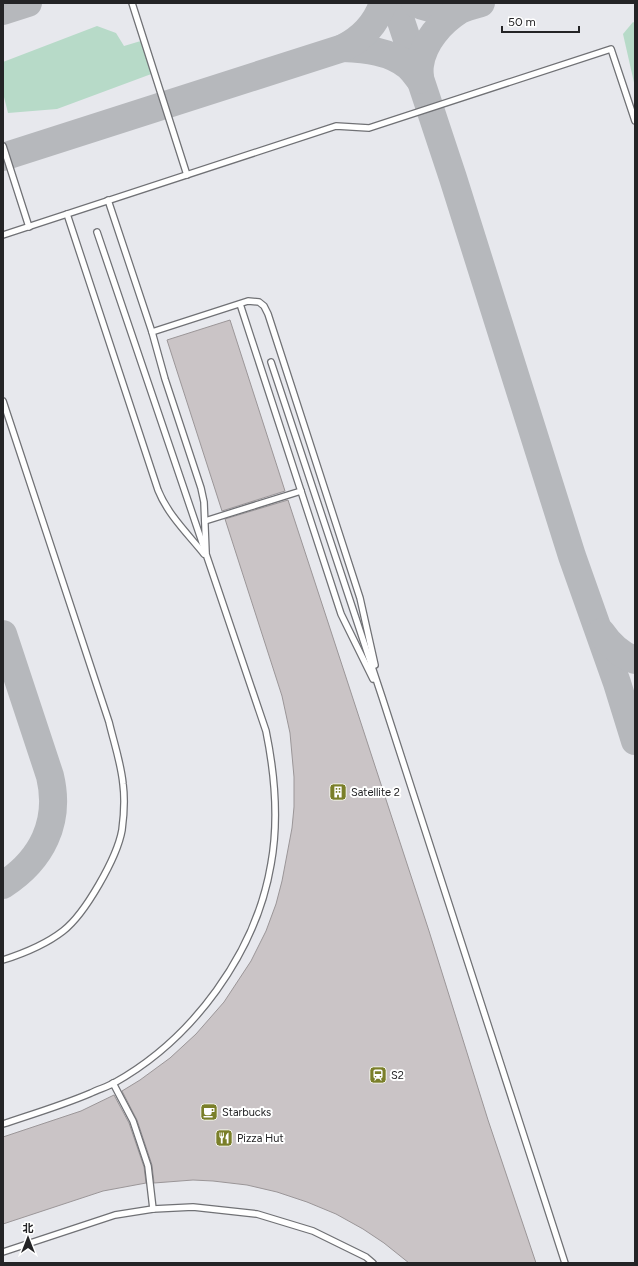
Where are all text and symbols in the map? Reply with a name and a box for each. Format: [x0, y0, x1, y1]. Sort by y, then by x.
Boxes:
scale bar [502, 8, 579, 34]
text: 50 m [508, 15, 536, 29]
building icon: Satellite 2 [328, 782, 348, 802]
place label: Satellite 2 [351, 786, 400, 799]
station icon: S2 [368, 1065, 388, 1085]
place label: S2 [391, 1069, 404, 1082]
cafe icon: Starbucks [199, 1102, 219, 1122]
place label: Starbucks [222, 1106, 271, 1119]
restaurant icon: Pizza Hut [214, 1128, 234, 1148]
place label: Pizza Hut [237, 1132, 284, 1145]
north arrow [8, 1218, 48, 1258]
text: 北 [23, 1222, 34, 1235]

